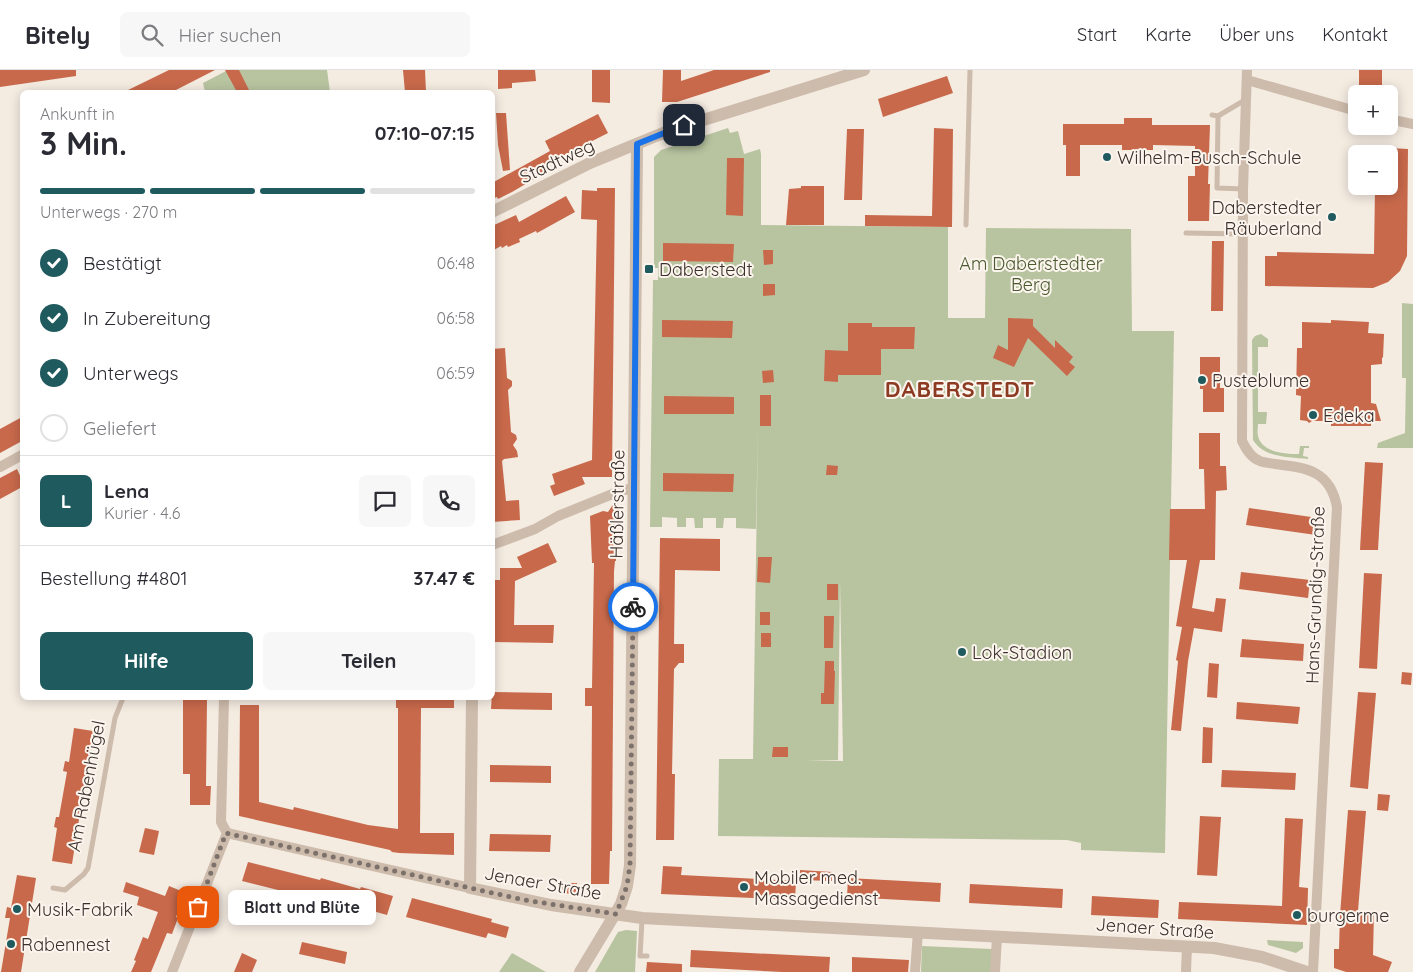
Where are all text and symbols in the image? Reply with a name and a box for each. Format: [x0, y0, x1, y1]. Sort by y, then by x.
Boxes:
search box [120, 12, 470, 57]
text: Bitely [25, 20, 90, 50]
icon: search [138, 21, 166, 49]
text: Hier suchen [178, 23, 282, 47]
text: Start [1077, 23, 1117, 46]
text: Karte [1145, 23, 1191, 46]
text: Über uns [1219, 23, 1294, 46]
text: Kontakt [1322, 23, 1388, 46]
map controls [1348, 85, 1398, 195]
button: + [1348, 85, 1398, 135]
text: Ankunft in [40, 104, 115, 124]
pin [663, 104, 705, 146]
icon: home [670, 111, 698, 139]
text: 07:10–07:15 [375, 121, 475, 145]
text: 3 Min. [40, 123, 127, 163]
street label: Stadtweg [516, 134, 598, 188]
button: − [1348, 145, 1398, 195]
place label: Wilhelm-Busch-Schule [1117, 146, 1301, 169]
marker: Wilhelm-Busch-Schule [1101, 151, 1113, 163]
place label: Daberstedter Räuberland [1211, 196, 1322, 240]
text: Unterwegs · 270 m [40, 202, 177, 222]
marker: Daberstedter Räuberland [1326, 211, 1338, 223]
icon: check [40, 249, 68, 277]
text: Bestätigt [83, 251, 162, 275]
park label: Am Daberstedter Berg [959, 252, 1103, 296]
text: 06:48 [437, 253, 475, 273]
place label: Daberstedt [659, 258, 753, 281]
marker: Daberstedt [643, 263, 655, 275]
icon: check [40, 304, 68, 332]
text: In Zubereitung [83, 306, 211, 330]
text: 06:58 [437, 308, 475, 328]
icon: check [40, 359, 68, 387]
text: Unterwegs [83, 361, 178, 385]
text: 06:59 [436, 363, 475, 383]
place label: Pusteblume [1212, 369, 1309, 392]
marker: Pusteblume [1196, 374, 1208, 386]
district label: DABERSTEDT [885, 375, 1035, 403]
place label: Edeka [1323, 404, 1375, 427]
marker: Edeka [1307, 409, 1319, 421]
text: Geliefert [83, 416, 157, 440]
street label: Häßlerstraße [605, 449, 629, 559]
button: chat [359, 475, 411, 527]
button: phone [423, 475, 475, 527]
text: Lena [104, 479, 149, 503]
text: L [61, 489, 71, 513]
text: Kurier · 4.6 [104, 503, 180, 523]
street label: Hans-Grundig-Straße [1300, 506, 1330, 684]
text: Bestellung #4801 [40, 566, 188, 590]
text: 37.47 € [413, 566, 475, 590]
courier [608, 582, 658, 632]
icon: bike [619, 593, 647, 621]
button: Hilfe [40, 632, 253, 690]
button: Teilen [263, 632, 475, 690]
place label: Lok-Stadion [972, 641, 1072, 664]
marker: Lok-Stadion [956, 646, 968, 658]
street label: Am Rabenhügel [62, 719, 110, 853]
street label: Jenaer Straße [483, 861, 603, 905]
place label: Mobiler med. Massagedienst [754, 866, 879, 910]
marker: Mobiler med. Massagedienst [738, 881, 750, 893]
pin [177, 886, 219, 928]
callout: Blatt und Blüte [228, 890, 376, 924]
icon: bag [184, 893, 212, 921]
text: Blatt und Blüte [244, 897, 360, 917]
place label: Musik-Fabrik [27, 898, 133, 921]
marker: Musik-Fabrik [11, 903, 23, 915]
place label: burgerme [1307, 904, 1389, 927]
marker: burgerme [1291, 909, 1303, 921]
street label: Jenaer Straße [1095, 912, 1215, 944]
place label: Rabennest [21, 933, 111, 956]
marker: Rabennest [5, 938, 17, 950]

